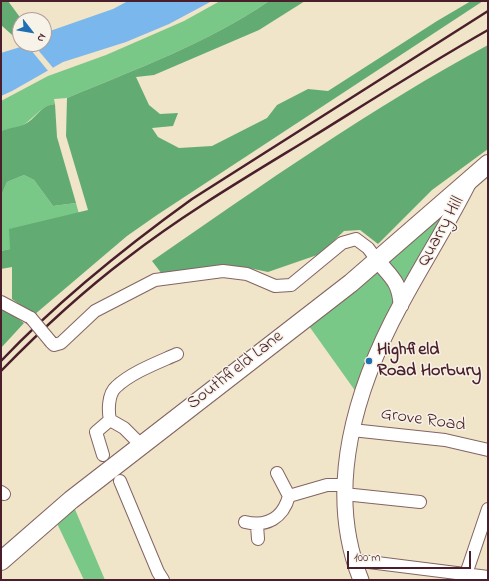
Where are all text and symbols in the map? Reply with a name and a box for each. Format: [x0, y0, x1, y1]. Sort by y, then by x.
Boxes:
north arrow [12, 12, 52, 52]
text: N [33, 30, 50, 45]
street label: Quarry Hill [414, 193, 470, 271]
street label: Southfield Lane [184, 327, 288, 415]
place label: Highfield Road Horbury [377, 340, 481, 382]
marker: Highfield Road Horbury [364, 356, 374, 366]
street label: Grove Road [379, 404, 467, 438]
scale bar [349, 543, 473, 569]
text: 100 m [354, 549, 381, 567]

